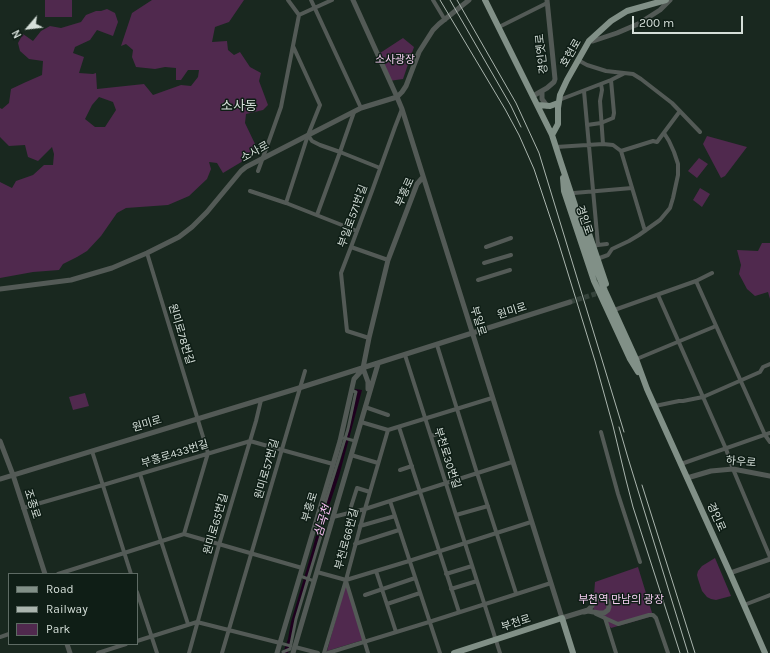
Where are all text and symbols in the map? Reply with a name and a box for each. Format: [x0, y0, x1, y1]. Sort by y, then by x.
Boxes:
north arrow [8, 8, 48, 48]
scale bar [634, 8, 745, 34]
text: 200 m [639, 16, 674, 30]
text: N [9, 27, 25, 40]
street label: 경인옛로 [533, 33, 551, 75]
street label: 호현로 [558, 37, 584, 69]
park label: 소사광장 [375, 53, 415, 67]
district label: 소사동 [221, 98, 257, 114]
street label: 소사로 [239, 139, 271, 165]
street label: 부흥로 [393, 175, 417, 209]
street label: 부일로571번길 [336, 183, 370, 249]
street label: 경인로 [573, 203, 595, 237]
street label: 원미로 [496, 300, 528, 322]
street label: 원미로78번길 [166, 302, 196, 366]
street label: 부일로 [467, 305, 489, 337]
street label: 원미로 [131, 413, 163, 435]
street label: 부천로30번길 [431, 426, 463, 490]
street label: 부흥로433번길 [140, 437, 210, 471]
street label: 원미로57번길 [252, 437, 282, 501]
street label: 하우로 [725, 454, 757, 470]
street label: 조종로 [21, 488, 43, 520]
street label: 부흥로 [299, 491, 321, 523]
street label: 원미로65번길 [201, 492, 231, 556]
street label: 경인로 [704, 500, 728, 534]
water label: 심곡천 [311, 503, 335, 539]
street label: 부천로66번길 [332, 507, 362, 571]
legend [8, 573, 138, 645]
text: Road [46, 582, 74, 596]
park label: 부천역 만남의 광장 [578, 593, 664, 607]
text: Railway [46, 602, 88, 616]
street label: 부천로 [500, 612, 532, 634]
text: Park [46, 622, 70, 636]

